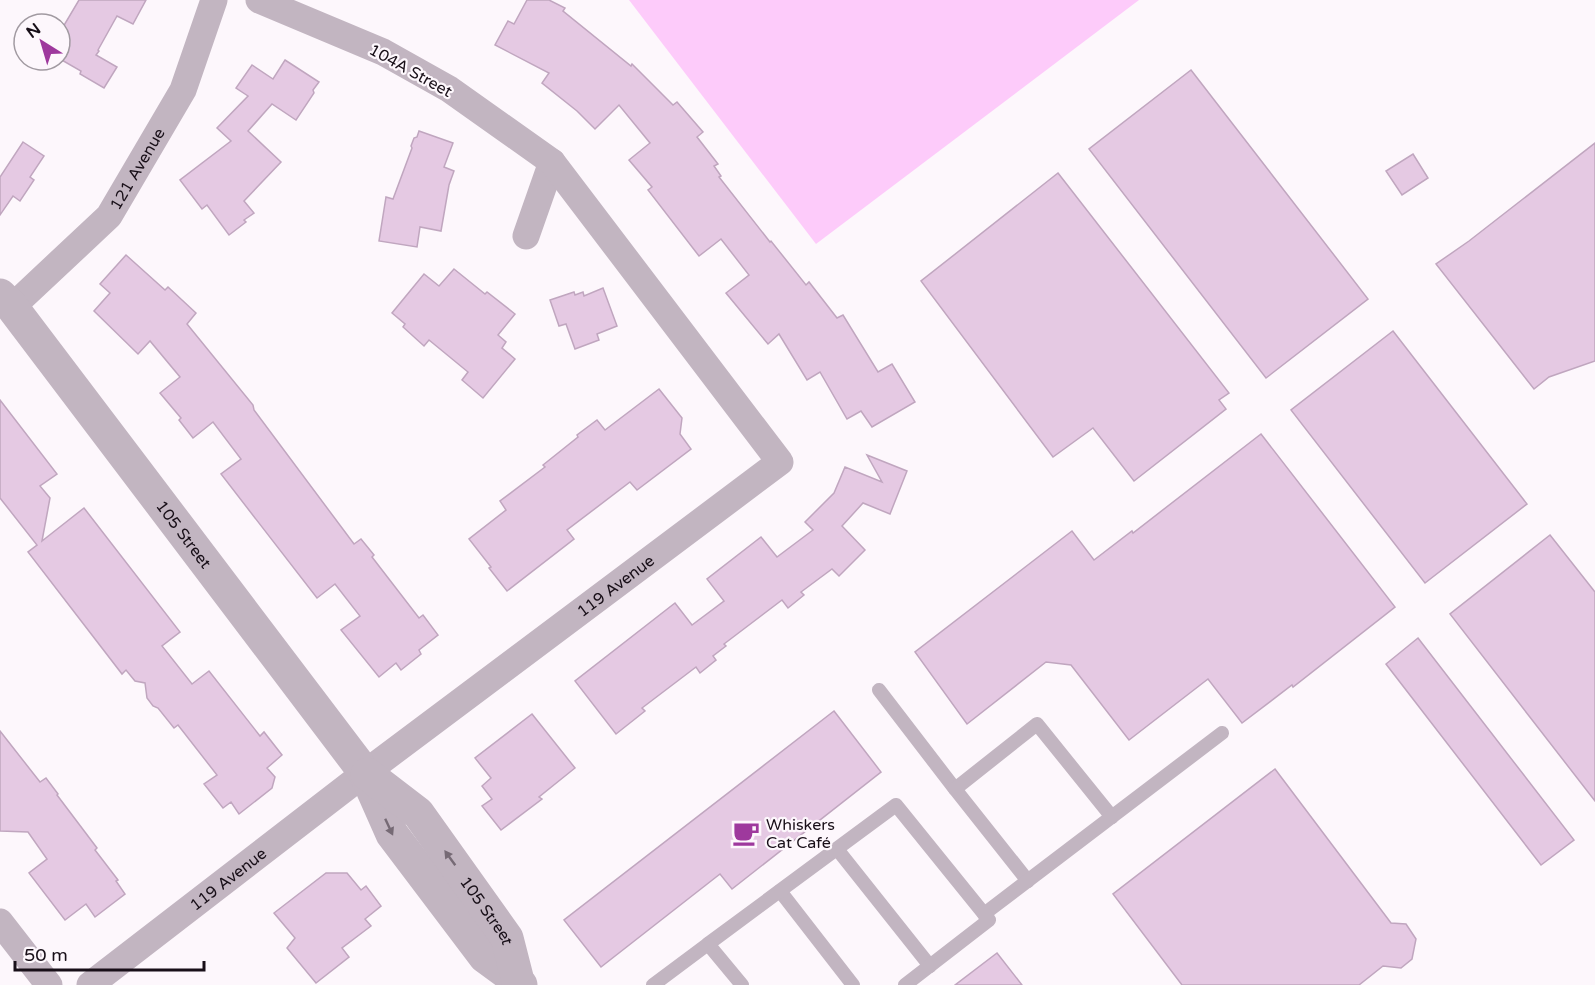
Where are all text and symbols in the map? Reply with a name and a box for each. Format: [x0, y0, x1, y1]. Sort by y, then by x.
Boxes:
north arrow [12, 12, 72, 72]
text: N [22, 19, 45, 43]
street label: 104A Street [365, 40, 456, 102]
street label: 121 Avenue [106, 124, 170, 214]
street label: 105 Street [151, 497, 215, 573]
street label: 119 Avenue [573, 551, 659, 622]
place label: Whiskers Cat Café [766, 815, 835, 853]
one-way arrow [385, 818, 394, 835]
cafe icon: Whiskers Cat Café [731, 818, 761, 848]
street label: 119 Avenue [186, 844, 271, 915]
one-way arrow [445, 850, 456, 866]
street label: 105 Street [455, 873, 517, 947]
scale bar [15, 934, 204, 972]
text: 50 m [24, 944, 68, 966]

